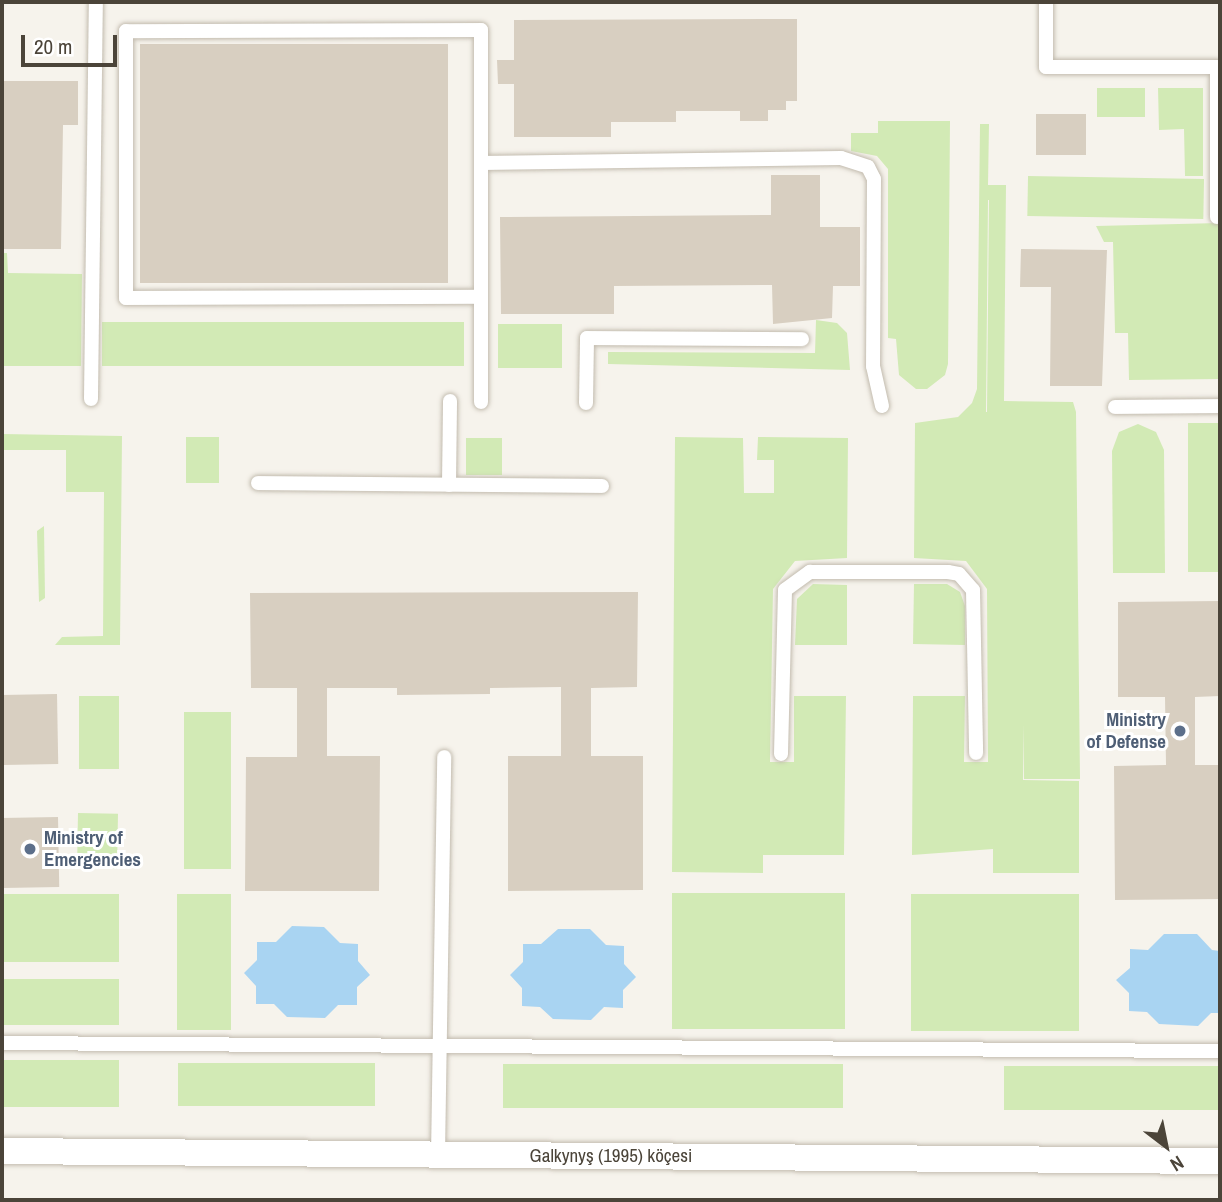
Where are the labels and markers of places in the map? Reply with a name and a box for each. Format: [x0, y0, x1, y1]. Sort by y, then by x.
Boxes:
place label: Ministry of Defense [1086, 709, 1166, 753]
marker: Ministry of Defense [1172, 723, 1188, 739]
place label: Ministry of Emergencies [44, 827, 141, 871]
marker: Ministry of Emergencies [22, 841, 38, 857]

